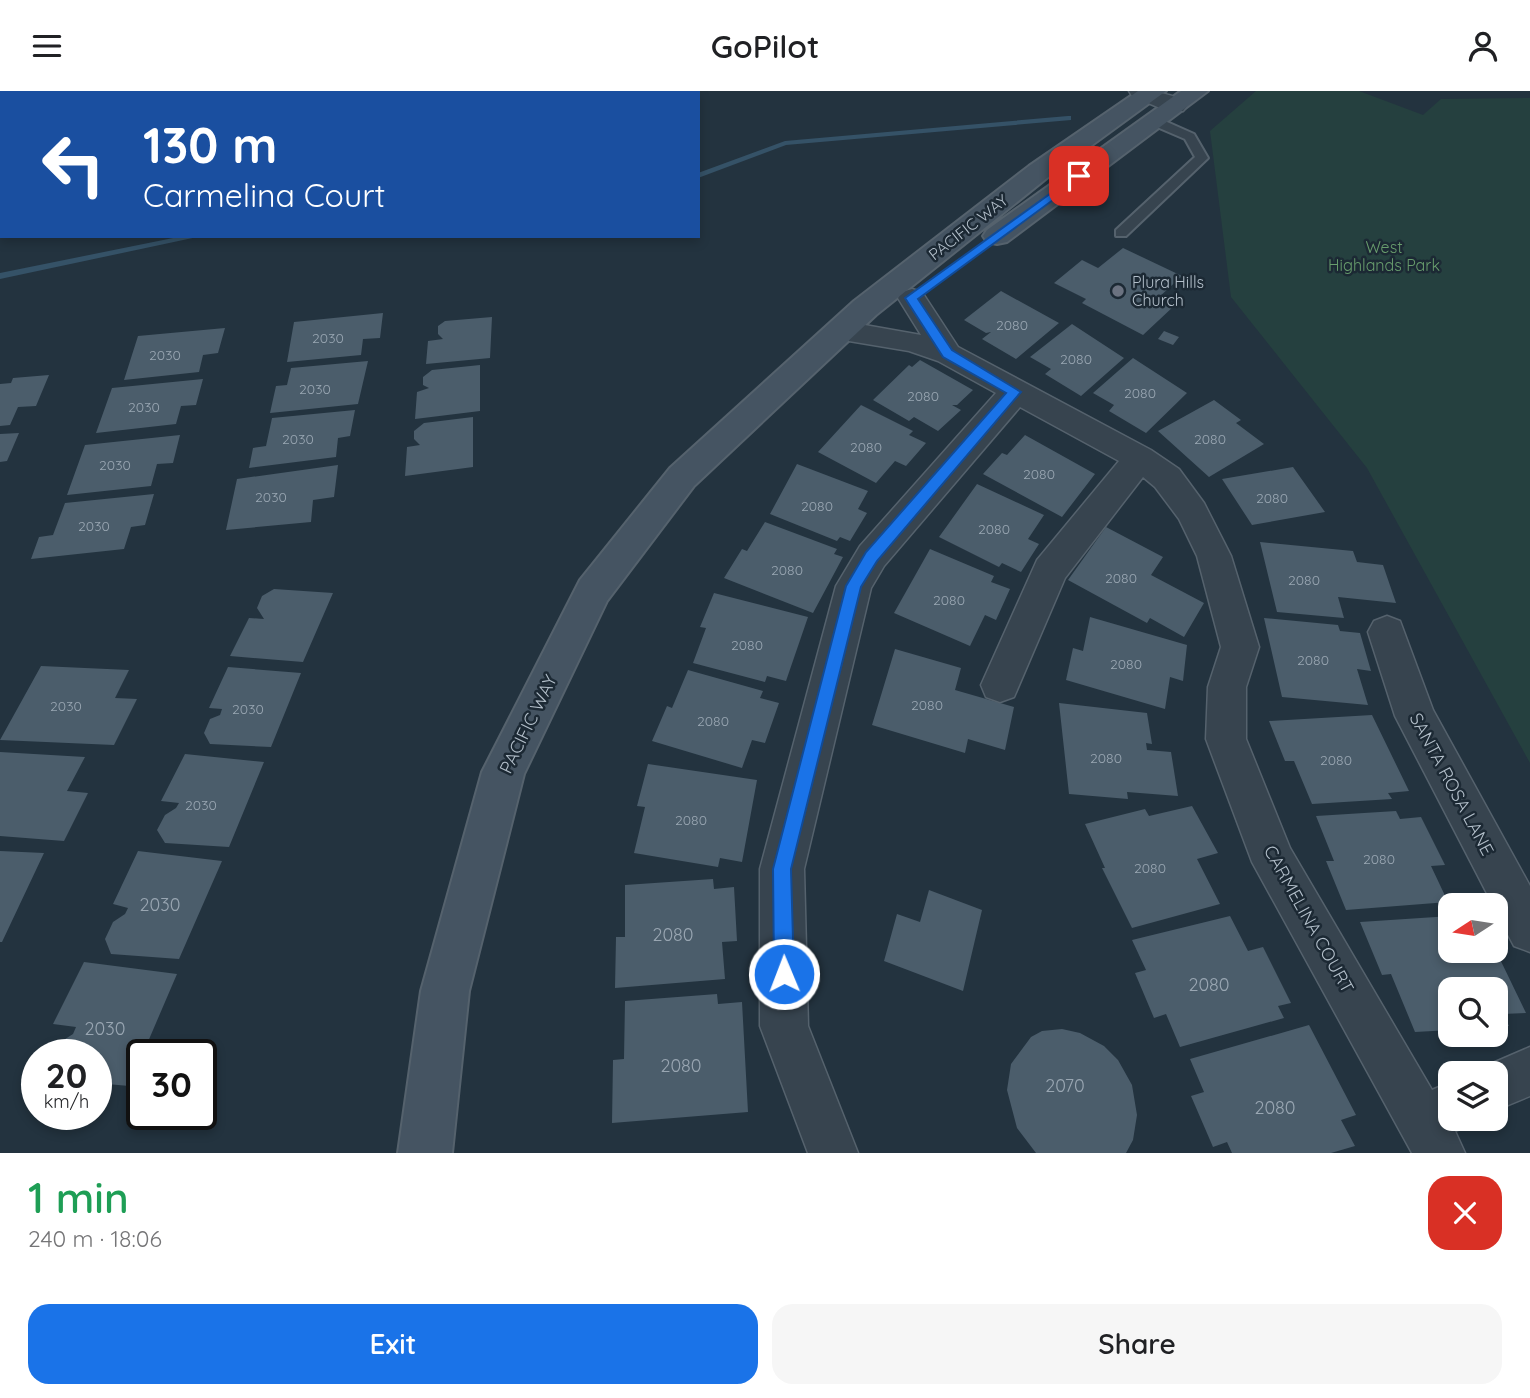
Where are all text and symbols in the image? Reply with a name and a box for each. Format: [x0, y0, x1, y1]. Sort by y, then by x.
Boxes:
text: GoPilot [711, 26, 819, 66]
icon: menu [28, 27, 66, 65]
icon: person [1464, 27, 1502, 65]
text: 130 m [143, 114, 277, 175]
icon: left [28, 119, 119, 210]
pin [1049, 146, 1109, 206]
icon: arrive [1060, 157, 1098, 195]
text: Carmelina Court [143, 175, 385, 215]
street label: PACIFIC WAY [924, 190, 1012, 264]
park label: West Highlands Park [1328, 237, 1440, 275]
place label: Plura Hills Church [1132, 272, 1204, 310]
marker: Plura Hills Church [1110, 283, 1126, 299]
house number: 2080 [996, 316, 1028, 334]
house number: 2030 [312, 329, 344, 347]
house number: 2030 [149, 346, 181, 364]
house number: 2080 [1060, 350, 1092, 368]
house number: 2030 [299, 380, 331, 398]
house number: 2080 [1124, 384, 1156, 402]
house number: 2080 [907, 387, 939, 405]
house number: 2030 [128, 398, 160, 416]
house number: 2030 [282, 430, 314, 448]
house number: 2080 [1194, 430, 1226, 448]
house number: 2080 [850, 438, 882, 456]
house number: 2030 [99, 456, 131, 474]
house number: 2080 [1023, 465, 1055, 483]
house number: 2030 [255, 488, 287, 506]
house number: 2080 [1256, 489, 1288, 507]
house number: 2080 [801, 497, 833, 515]
house number: 2030 [78, 517, 110, 535]
house number: 2080 [978, 520, 1010, 538]
house number: 2080 [771, 561, 803, 579]
house number: 2080 [1105, 569, 1137, 587]
house number: 2080 [1288, 571, 1320, 589]
house number: 2080 [933, 591, 965, 609]
house number: 2080 [731, 636, 763, 654]
house number: 2080 [1297, 651, 1329, 669]
house number: 2080 [1110, 655, 1142, 673]
street label: PACIFIC WAY [494, 671, 562, 777]
house number: 2080 [911, 696, 943, 714]
house number: 2030 [50, 697, 82, 715]
house number: 2030 [232, 700, 264, 718]
street label: SANTA ROSA LANE [1405, 709, 1499, 859]
house number: 2080 [697, 712, 729, 730]
house number: 2080 [1090, 749, 1122, 767]
house number: 2080 [1320, 751, 1352, 769]
house number: 2030 [185, 796, 217, 814]
house number: 2080 [675, 811, 707, 829]
street label: CARMELINA COURT [1259, 841, 1359, 997]
house number: 2080 [1363, 850, 1395, 868]
house number: 2080 [1134, 859, 1166, 877]
house number: 2030 [140, 893, 180, 916]
north arrow [1438, 893, 1508, 963]
map controls [1438, 893, 1508, 1131]
house number: 2080 [652, 923, 694, 946]
position arrow [747, 937, 821, 1011]
house number: 2080 [1188, 973, 1230, 996]
button: search [1438, 977, 1508, 1047]
house number: 2030 [85, 1017, 125, 1040]
speed limit sign: 30 [126, 1039, 217, 1130]
text: 20 [46, 1053, 87, 1097]
house number: 2080 [660, 1054, 702, 1077]
button: layers [1438, 1061, 1508, 1131]
house number: 2070 [1045, 1074, 1085, 1097]
text: km/h [44, 1090, 89, 1113]
house number: 2080 [1254, 1096, 1296, 1119]
text: 1 min [28, 1171, 129, 1224]
button: close [1428, 1176, 1502, 1250]
text: 240 m · 18:06 [28, 1224, 162, 1253]
button: Exit [28, 1304, 758, 1384]
button: Share [772, 1304, 1502, 1384]

